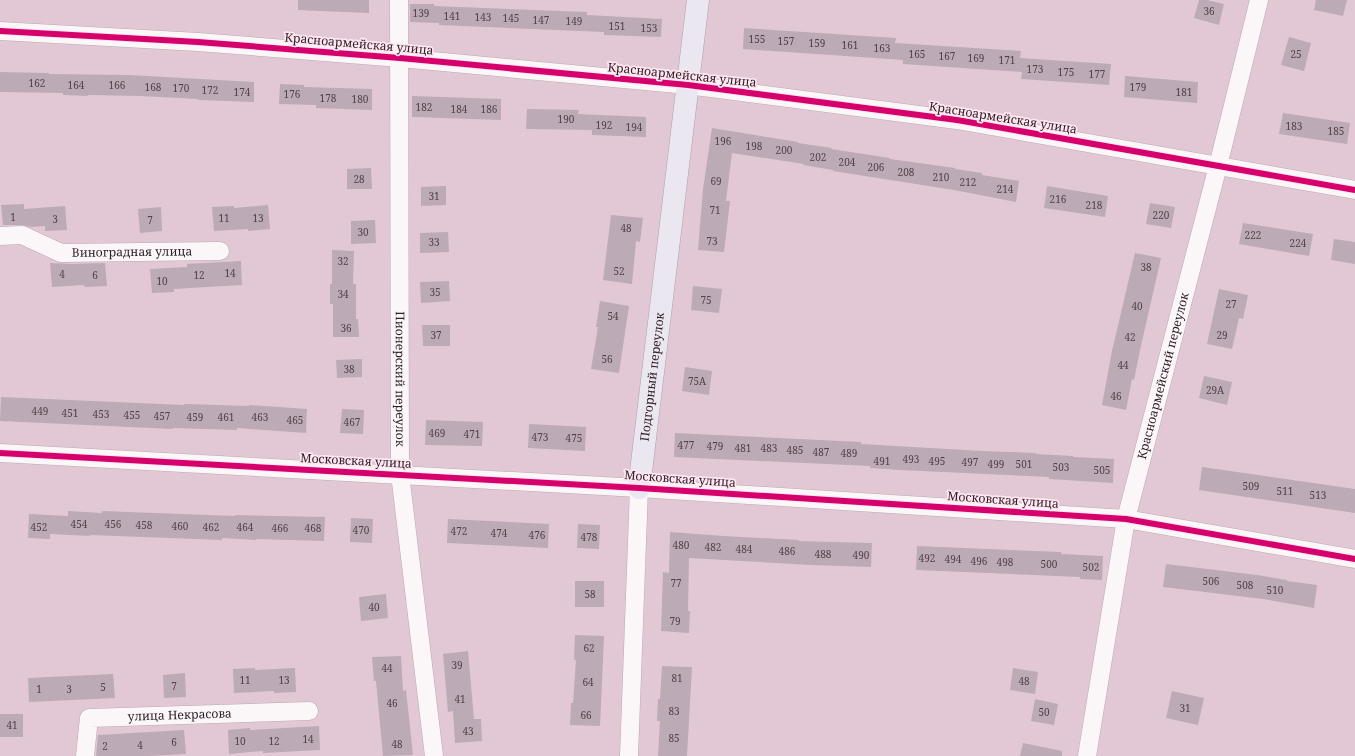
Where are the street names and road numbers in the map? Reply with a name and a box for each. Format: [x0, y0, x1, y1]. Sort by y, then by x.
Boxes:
street label: Красноармейская улица [284, 29, 434, 59]
street label: Красноармейская улица [607, 58, 757, 91]
street label: Красноармейская улица [928, 97, 1078, 138]
street label: Виноградная улица [72, 242, 193, 261]
street label: Красноармейский переулок [1133, 290, 1193, 461]
street label: Подгорный переулок [636, 310, 668, 442]
street label: Пионерский переулок [392, 311, 409, 448]
street label: Московская улица [300, 449, 412, 472]
street label: Московская улица [624, 466, 737, 491]
street label: Московская улица [947, 487, 1060, 512]
street label: улица Некрасова [127, 704, 232, 725]

